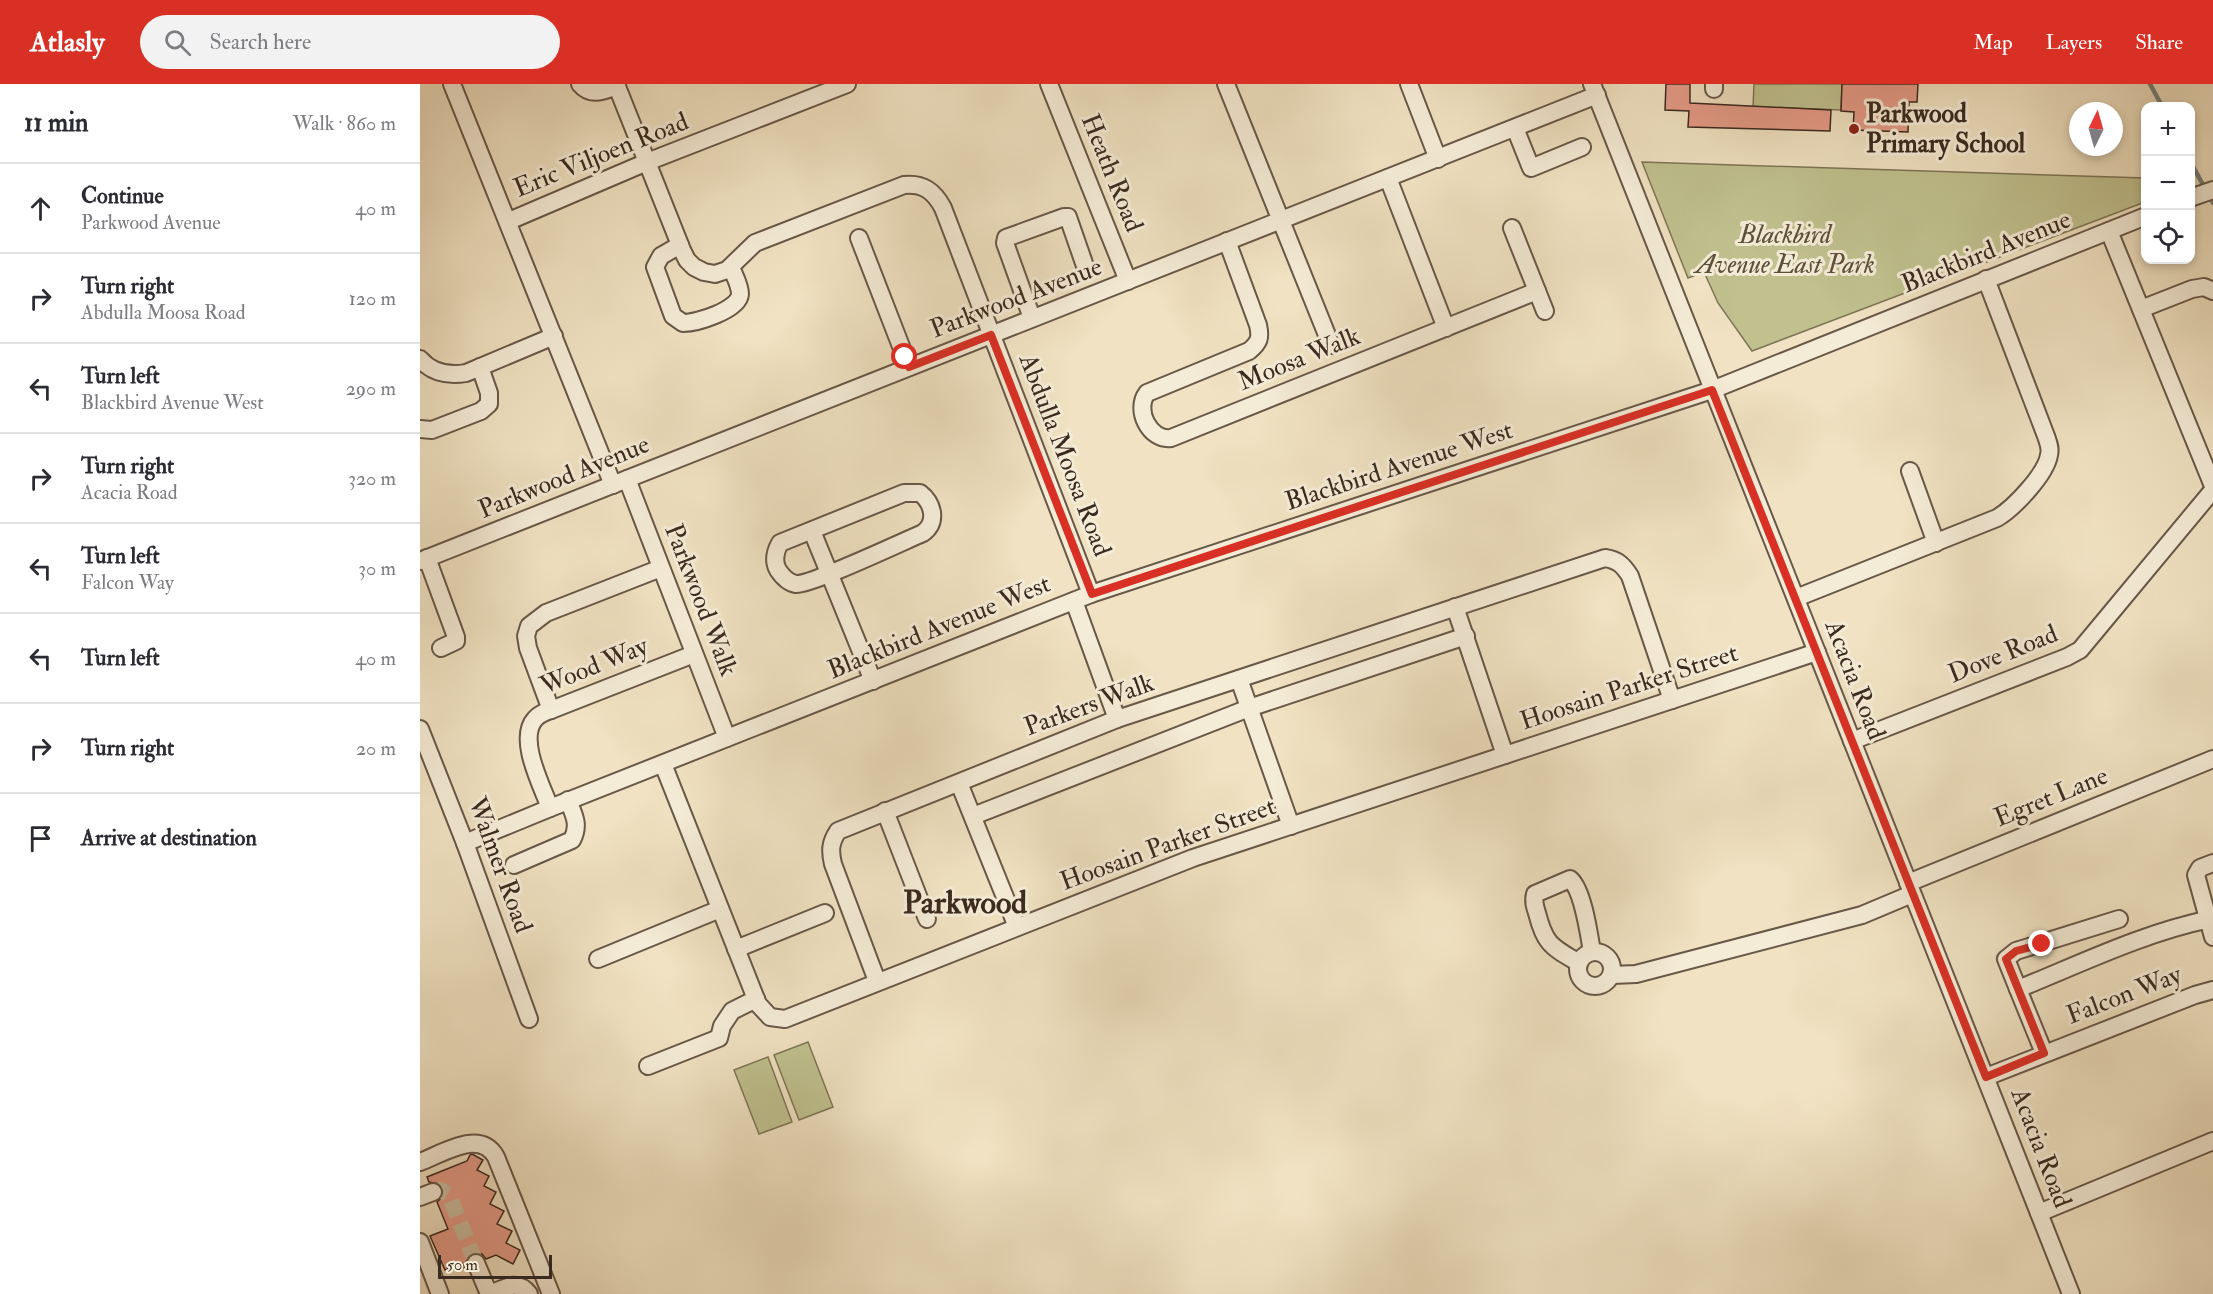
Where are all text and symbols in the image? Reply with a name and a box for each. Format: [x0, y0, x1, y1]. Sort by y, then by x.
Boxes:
search box [140, 15, 560, 69]
text: Atlasly [30, 25, 104, 60]
icon: search [161, 26, 194, 59]
text: Search here [209, 28, 311, 56]
text: Map [1973, 29, 2013, 56]
text: Layers [2046, 29, 2102, 56]
text: Share [2135, 29, 2183, 56]
place label: Parkwood Primary School [1866, 98, 2026, 161]
north arrow [2069, 102, 2123, 156]
map controls [2141, 102, 2195, 264]
button: + [2141, 102, 2195, 156]
street label: Eric Viljoen Road [509, 105, 693, 205]
text: 11 min [24, 107, 89, 139]
street label: Heath Road [1074, 109, 1150, 237]
text: Walk · 860 m [293, 111, 396, 136]
marker: Parkwood Primary School [1847, 122, 1861, 136]
button: − [2141, 156, 2195, 210]
text: Continue [81, 182, 164, 210]
icon: ahead [24, 192, 57, 225]
text: 40 m [355, 196, 396, 221]
street label: Blackbird Avenue [1897, 203, 2075, 300]
text: Parkwood Avenue [81, 210, 221, 235]
button: locate [2141, 210, 2195, 264]
park label: Blackbird Avenue East Park [1692, 219, 1875, 281]
street label: Parkwood Avenue [926, 250, 1107, 345]
text: Turn right [81, 272, 174, 300]
icon: right [24, 282, 57, 315]
text: 120 m [349, 286, 396, 311]
text: Abdulla Moosa Road [81, 300, 246, 325]
street label: Moosa Walk [1233, 320, 1365, 398]
route start [891, 343, 917, 369]
street label: Abdulla Moosa Road [1011, 348, 1118, 561]
text: Turn left [81, 362, 160, 390]
icon: left [24, 372, 57, 405]
text: 290 m [346, 376, 396, 401]
text: Blackbird Avenue West [81, 390, 264, 415]
street label: Blackbird Avenue West [1281, 414, 1517, 518]
street label: Parkwood Avenue [474, 428, 654, 526]
text: Turn right [81, 452, 174, 480]
icon: right [24, 462, 57, 495]
text: 320 m [348, 466, 396, 491]
text: Acacia Road [81, 480, 178, 505]
street label: Parkwood Walk [657, 519, 745, 681]
text: Turn left [81, 542, 160, 570]
icon: left [24, 552, 57, 585]
text: 30 m [358, 556, 396, 581]
street label: Blackbird Avenue West [823, 568, 1055, 686]
text: Falcon Way [81, 570, 174, 595]
street label: Acacia Road [1817, 615, 1893, 745]
street label: Dove Road [1944, 618, 2063, 690]
street label: Wood Way [534, 630, 653, 702]
street label: Hoosain Parker Street [1516, 637, 1742, 737]
icon: left [24, 642, 57, 675]
text: Turn left [81, 644, 160, 672]
text: 40 m [355, 646, 396, 671]
street label: Parkers Walk [1020, 667, 1159, 743]
icon: right [24, 732, 57, 765]
text: Turn right [81, 734, 174, 762]
text: 20 m [356, 736, 396, 761]
street label: Egret Lane [1990, 760, 2113, 834]
street label: Hoosain Parker Street [1056, 790, 1280, 898]
street label: Walmer Road [460, 792, 539, 937]
icon: arrive [24, 822, 57, 855]
text: Arrive at destination [81, 824, 257, 852]
district label: Parkwood [903, 883, 1027, 923]
route end [2028, 930, 2054, 956]
street label: Falcon Way [2062, 958, 2187, 1032]
street label: Acacia Road [2003, 1083, 2079, 1213]
scale bar [438, 1252, 552, 1280]
text: 50 m [447, 1255, 478, 1275]

